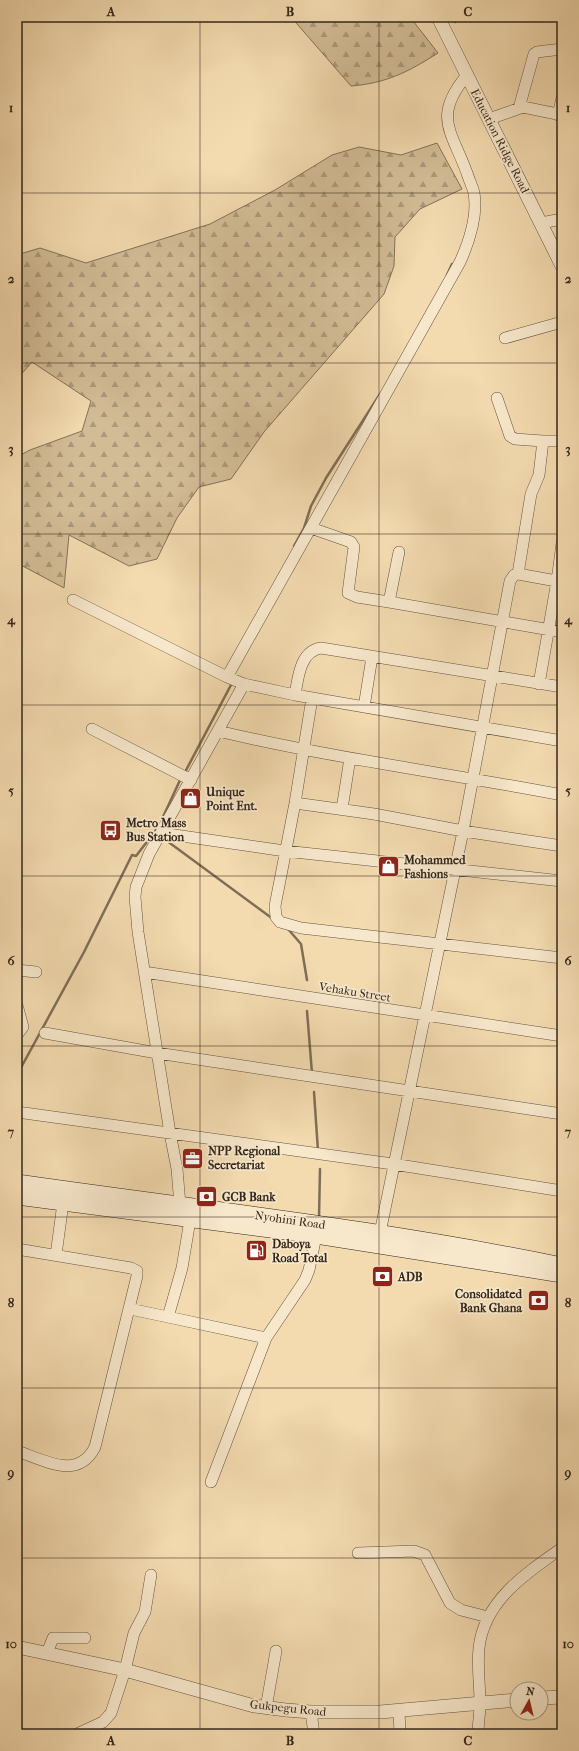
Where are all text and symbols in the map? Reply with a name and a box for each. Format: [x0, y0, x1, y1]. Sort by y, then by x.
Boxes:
text: A [106, 4, 116, 19]
text: B [286, 4, 295, 19]
text: C [464, 4, 473, 19]
street label: Education Ridge Road [468, 87, 533, 196]
text: 1 [9, 100, 14, 115]
text: 1 [566, 100, 571, 115]
text: 2 [8, 271, 15, 286]
text: 2 [565, 271, 572, 286]
text: 3 [8, 441, 14, 457]
text: 3 [565, 441, 571, 457]
text: 4 [6, 612, 16, 628]
text: 4 [563, 612, 573, 628]
text: 5 [8, 783, 14, 798]
text: 5 [565, 783, 571, 798]
place label: Unique Point Ent. [205, 785, 258, 813]
shop icon: Unique Point Ent. [178, 786, 204, 812]
place label: Metro Mass Bus Station [125, 816, 187, 844]
bus stop icon: Metro Mass Bus Station [98, 817, 124, 843]
place label: Mohammed Fashions [403, 853, 466, 881]
shop icon: Mohammed Fashions [375, 854, 401, 880]
text: 6 [7, 953, 15, 968]
text: 6 [564, 953, 572, 968]
street label: Vehaku Street [317, 979, 393, 1005]
text: 7 [7, 1124, 15, 1139]
text: 7 [564, 1124, 572, 1139]
place label: NPP Regional Secretariat [208, 1144, 281, 1172]
office icon: NPP Regional Secretariat [180, 1145, 206, 1171]
bank icon: GCB Bank [194, 1184, 220, 1210]
place label: GCB Bank [222, 1190, 276, 1204]
street label: Nyohini Road [254, 1208, 327, 1232]
place label: Daboya Road Total [272, 1237, 328, 1265]
fuel station icon: Daboya Road Total [244, 1238, 270, 1264]
bank icon: ADB [369, 1264, 395, 1290]
place label: ADB [397, 1270, 423, 1284]
place label: Consolidated Bank Ghana [455, 1287, 522, 1315]
bank icon: Consolidated Bank Ghana [525, 1288, 551, 1314]
text: 8 [8, 1295, 15, 1310]
text: 8 [565, 1295, 572, 1310]
text: 9 [7, 1465, 15, 1481]
text: 9 [564, 1465, 572, 1481]
text: 10 [5, 1636, 17, 1651]
text: 10 [562, 1636, 574, 1651]
north arrow [509, 1681, 549, 1721]
text: N [525, 1685, 536, 1699]
street label: Gukpegu Road [249, 1697, 327, 1719]
text: A [106, 1733, 116, 1748]
text: B [286, 1733, 295, 1748]
text: C [464, 1733, 473, 1748]

